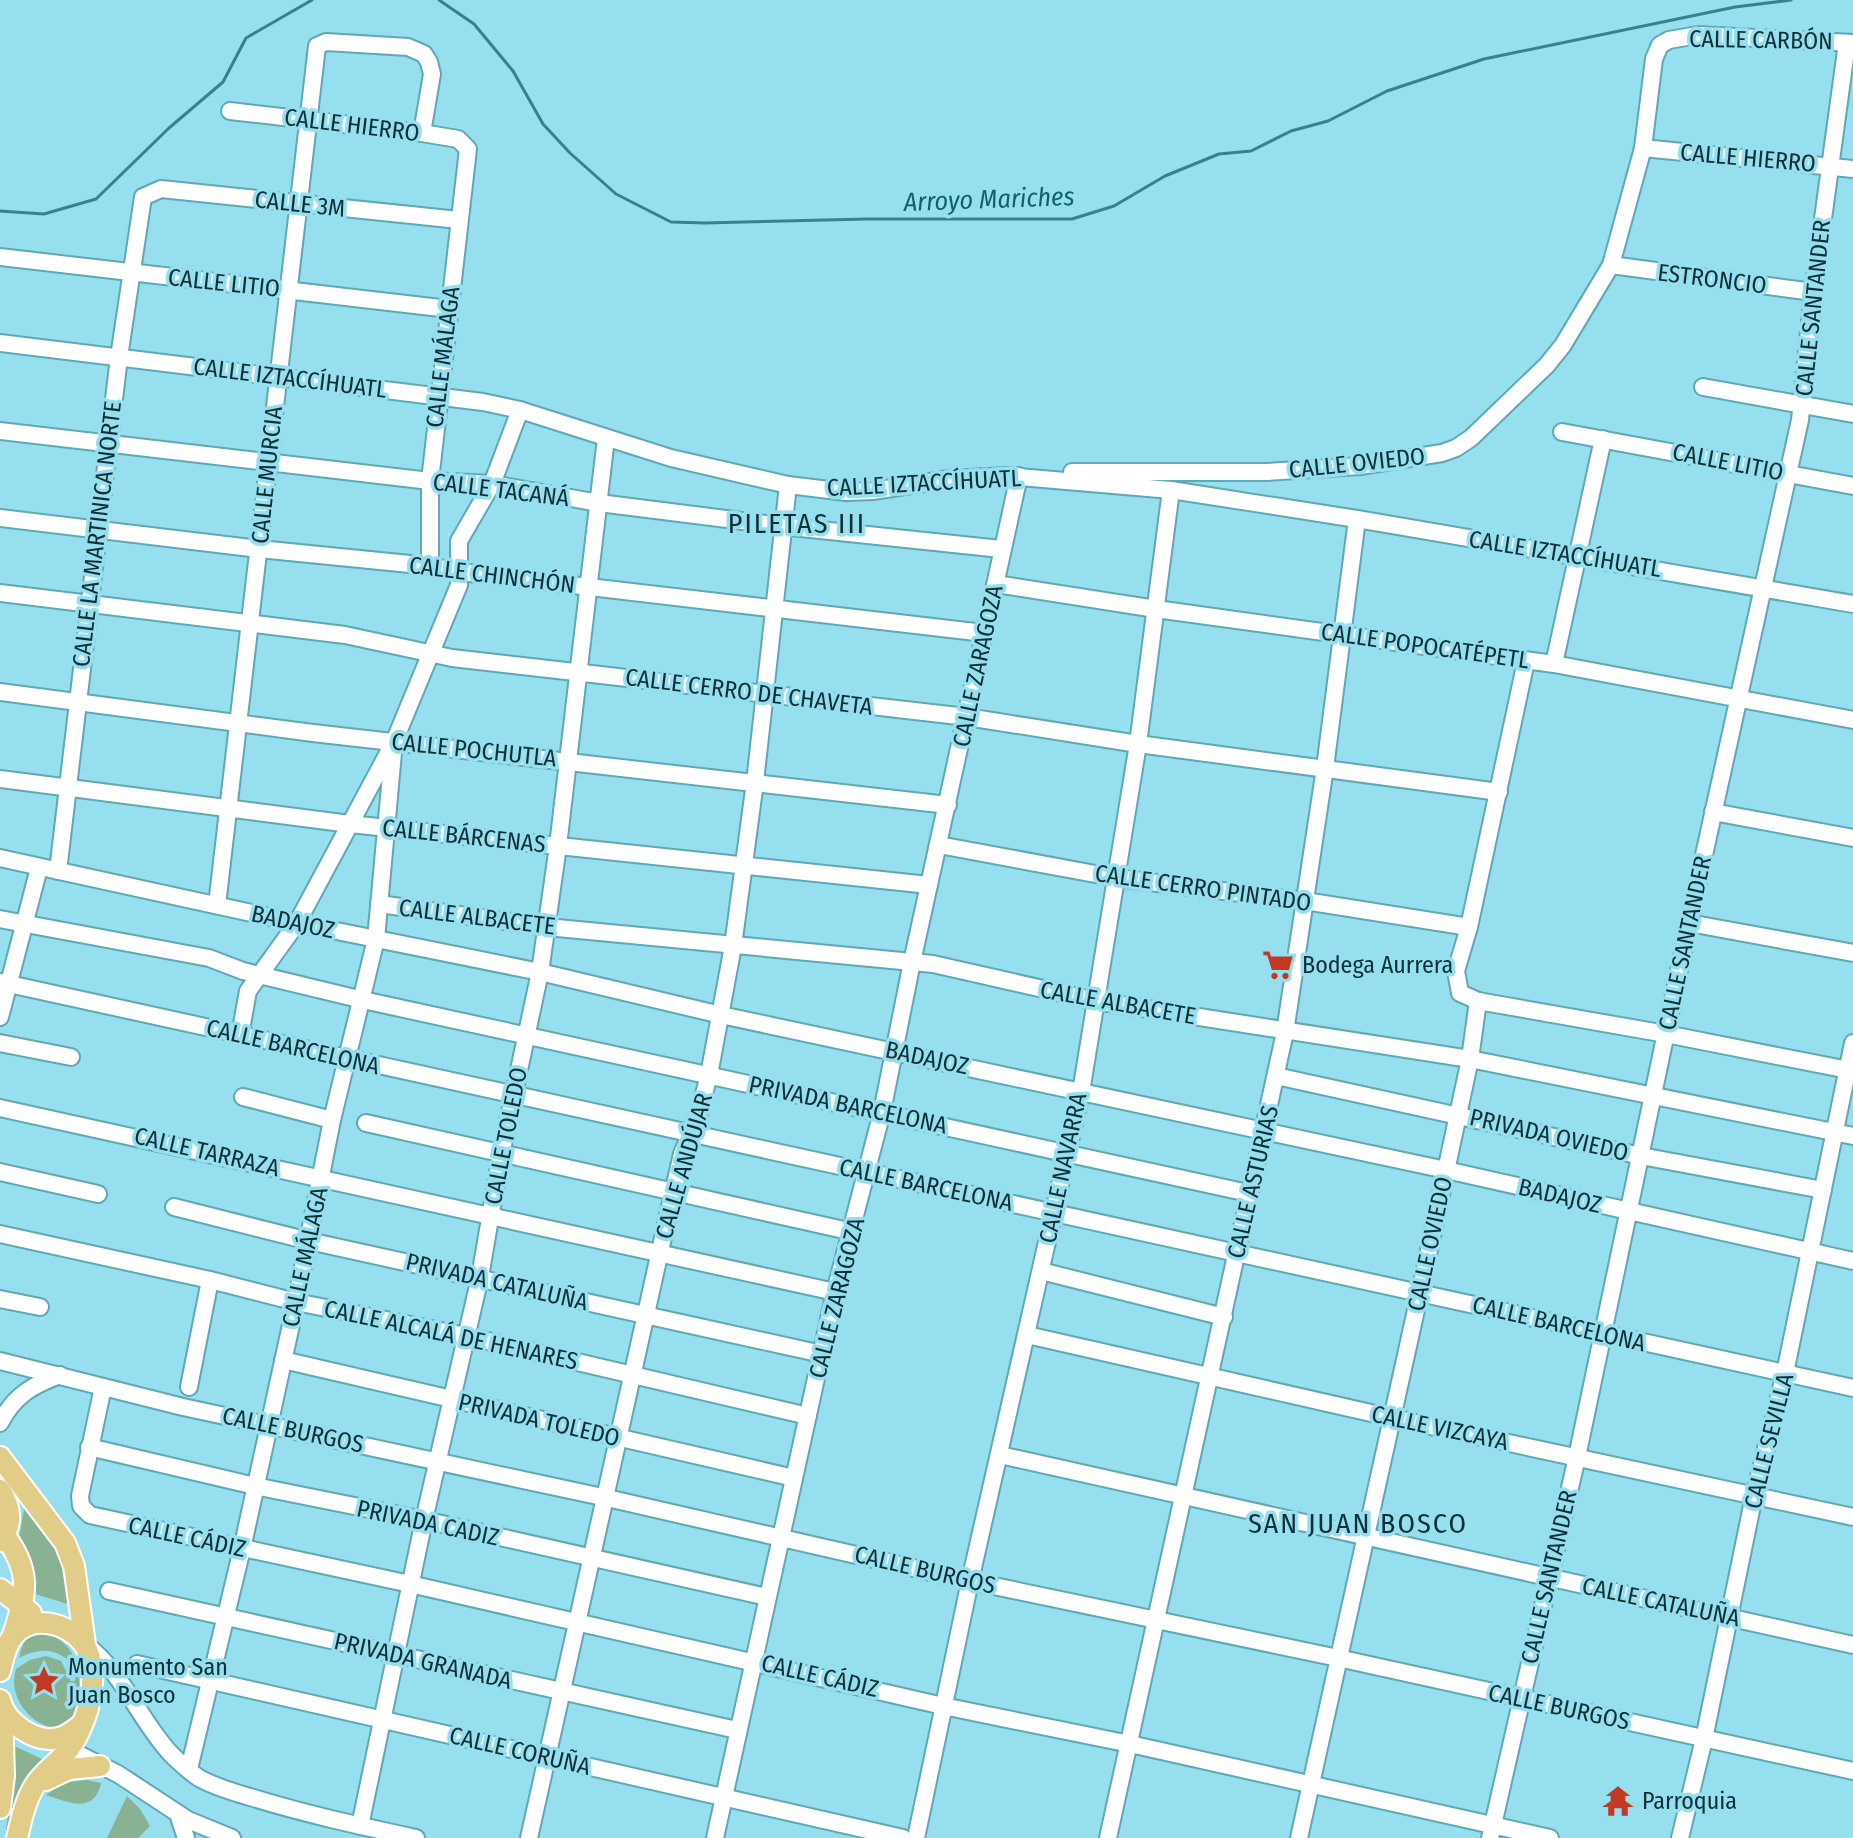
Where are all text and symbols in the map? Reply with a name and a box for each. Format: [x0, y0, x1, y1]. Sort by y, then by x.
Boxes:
street label: CALLE CARBÓN [1689, 25, 1833, 55]
street label: CALLE HIERRO [283, 103, 421, 147]
street label: CALLE HIERRO [1679, 138, 1817, 178]
water label: Arroyo Mariches [902, 181, 1075, 218]
street label: CALLE 3M [253, 185, 347, 223]
street label: CALLE SANTANDER [1790, 218, 1836, 398]
street label: ESTRONCIO [1656, 258, 1768, 300]
street label: CALLE LITIO [167, 263, 281, 303]
street label: CALLE MÁLAGA [419, 284, 466, 429]
street label: CALLE IZTACCÍHUATL [192, 351, 389, 404]
street label: CALLE LA MARTINICA NORTE [67, 400, 127, 668]
street label: CALLE MURCIA [246, 404, 288, 545]
street label: CALLE LITIO [1670, 438, 1786, 486]
street label: CALLE OVIEDO [1288, 442, 1426, 484]
street label: CALLE IZTACCÍHUATL [826, 463, 1022, 502]
street label: CALLE TACANÁ [431, 467, 571, 512]
district label: PILETAS III [728, 507, 866, 540]
street label: CALLE IZTACCÍHUATL [1467, 524, 1664, 583]
street label: CALLE CHINCHÓN [407, 551, 577, 599]
street label: CALLE ZARAGOZA [947, 582, 1009, 749]
street label: CALLE POPOCATÉPETL [1319, 617, 1531, 675]
street label: CALLE CERRO DE CHAVETA [624, 663, 875, 721]
street label: CALLE POCHUTLA [390, 727, 558, 773]
street label: CALLE BÁRCENAS [381, 813, 547, 858]
street label: CALLE SANTANDER [1653, 853, 1717, 1033]
street label: CALLE CERRO PINTADO [1093, 859, 1313, 917]
street label: CALLE ALBACETE [397, 894, 557, 940]
street label: BADAJOZ [249, 900, 337, 944]
supermarket icon: Bodega Aurrera [1261, 948, 1295, 982]
place label: Bodega Aurrera [1302, 951, 1453, 979]
street label: CALLE ALBACETE [1038, 976, 1198, 1030]
street label: CALLE BARCELONA [204, 1013, 383, 1081]
street label: BADAJOZ [883, 1036, 971, 1080]
street label: CALLE TOLEDO [479, 1065, 533, 1207]
street label: PRIVADA BARCELONA [746, 1070, 950, 1140]
street label: CALLE ANDÚJAR [649, 1090, 718, 1242]
street label: CALLE NAVARRA [1033, 1090, 1093, 1246]
street label: CALLE ASTURIAS [1222, 1103, 1284, 1261]
street label: PRIVADA OVIEDO [1467, 1103, 1631, 1167]
street label: CALLE TARRAZA [132, 1122, 283, 1182]
street label: CALLE BARCELONA [837, 1153, 1016, 1217]
street label: BADAJOZ [1516, 1173, 1604, 1219]
street label: CALLE OVIEDO [1402, 1174, 1458, 1314]
street label: CALLE MÁLAGA [276, 1184, 334, 1329]
street label: CALLE ZARAGOZA [804, 1214, 871, 1381]
street label: PRIVADA CATALUÑA [403, 1247, 591, 1317]
street label: CALLE BARCELONA [1470, 1290, 1649, 1358]
street label: CALLE ALCALÁ DE HENARES [322, 1293, 581, 1376]
street label: CALLE SEVILLA [1739, 1370, 1799, 1512]
street label: PRIVADA TOLEDO [456, 1388, 622, 1452]
street label: CALLE VIZCAYA [1369, 1400, 1511, 1456]
street label: CALLE BURGOS [220, 1401, 366, 1459]
street label: CALLE SANTANDER [1515, 1487, 1583, 1667]
street label: PRIVADA CADIZ [354, 1494, 502, 1552]
district label: SAN JUAN BOSCO [1248, 1507, 1468, 1540]
street label: CALLE CÁDIZ [126, 1510, 248, 1563]
street label: CALLE BURGOS [852, 1540, 998, 1600]
street label: CALLE CATALUÑA [1580, 1572, 1743, 1632]
street label: PRIVADA GRANADA [331, 1627, 515, 1695]
street label: CALLE CÁDIZ [759, 1648, 882, 1703]
place label: Monumento San Juan Bosco [68, 1653, 228, 1709]
place icon: Monumento San Juan Bosco [27, 1664, 61, 1698]
street label: CALLE BURGOS [1486, 1678, 1632, 1736]
street label: CALLE CORUÑA [447, 1721, 594, 1781]
temple icon: Parroquia [1601, 1784, 1635, 1818]
place label: Parroquia [1642, 1787, 1737, 1815]

